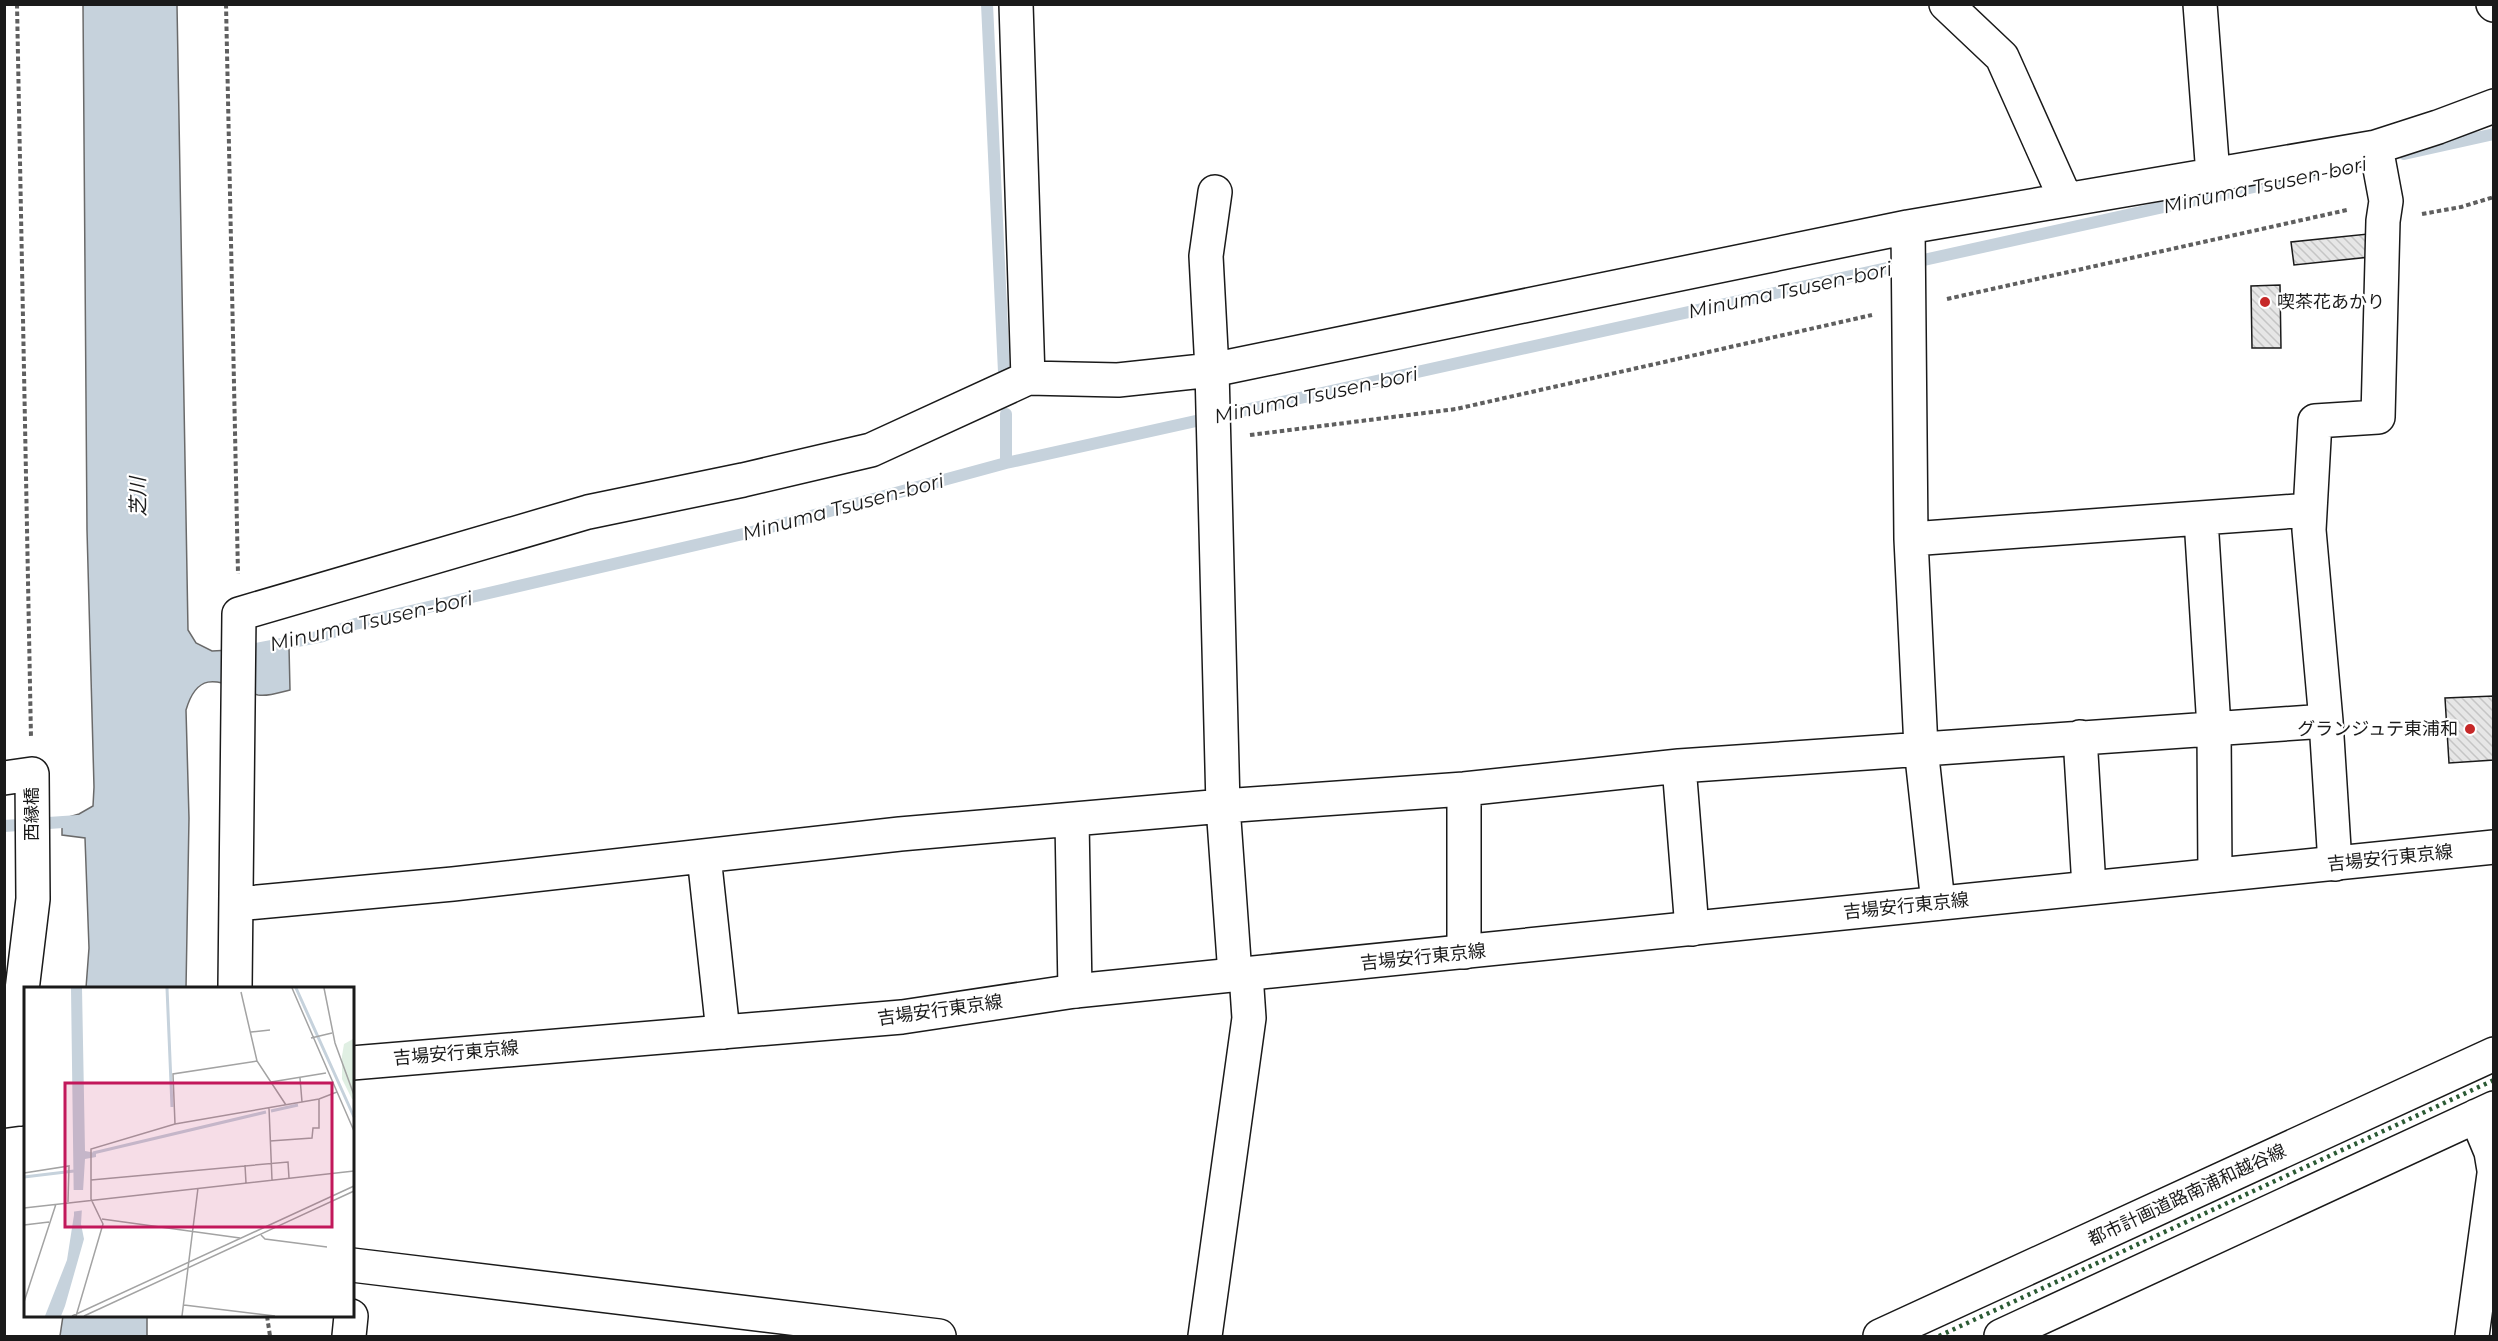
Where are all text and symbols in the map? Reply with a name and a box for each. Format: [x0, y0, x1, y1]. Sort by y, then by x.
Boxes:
water label: Minuma Tsusen-bori [2161, 152, 2370, 218]
water label: Minuma Tsusen-bori [1686, 257, 1895, 323]
place label: 喫茶花あかり [2277, 291, 2385, 313]
marker: 喫茶花あかり [2258, 295, 2272, 309]
water label: Minuma Tsusen-bori [1212, 362, 1421, 428]
water label: Minuma Tsusen-bori [740, 468, 947, 545]
water label: 芝川 [126, 475, 150, 517]
water label: Minuma Tsusen-bori [267, 586, 475, 656]
place label: グランジュテ東浦和 [2297, 718, 2458, 740]
marker: グランジュテ東浦和 [2463, 722, 2477, 736]
street label: 西縁橋 [21, 787, 43, 841]
street label: 吉場安行東京線 [2326, 840, 2454, 876]
street label: 吉場安行東京線 [1842, 888, 1970, 924]
street label: 吉場安行東京線 [1359, 939, 1487, 975]
inset map [24, 987, 354, 1317]
street label: 吉場安行東京線 [876, 990, 1004, 1030]
street label: 吉場安行東京線 [392, 1037, 520, 1069]
street label: 都市計画道路南浦和越谷線 [2084, 1139, 2290, 1251]

